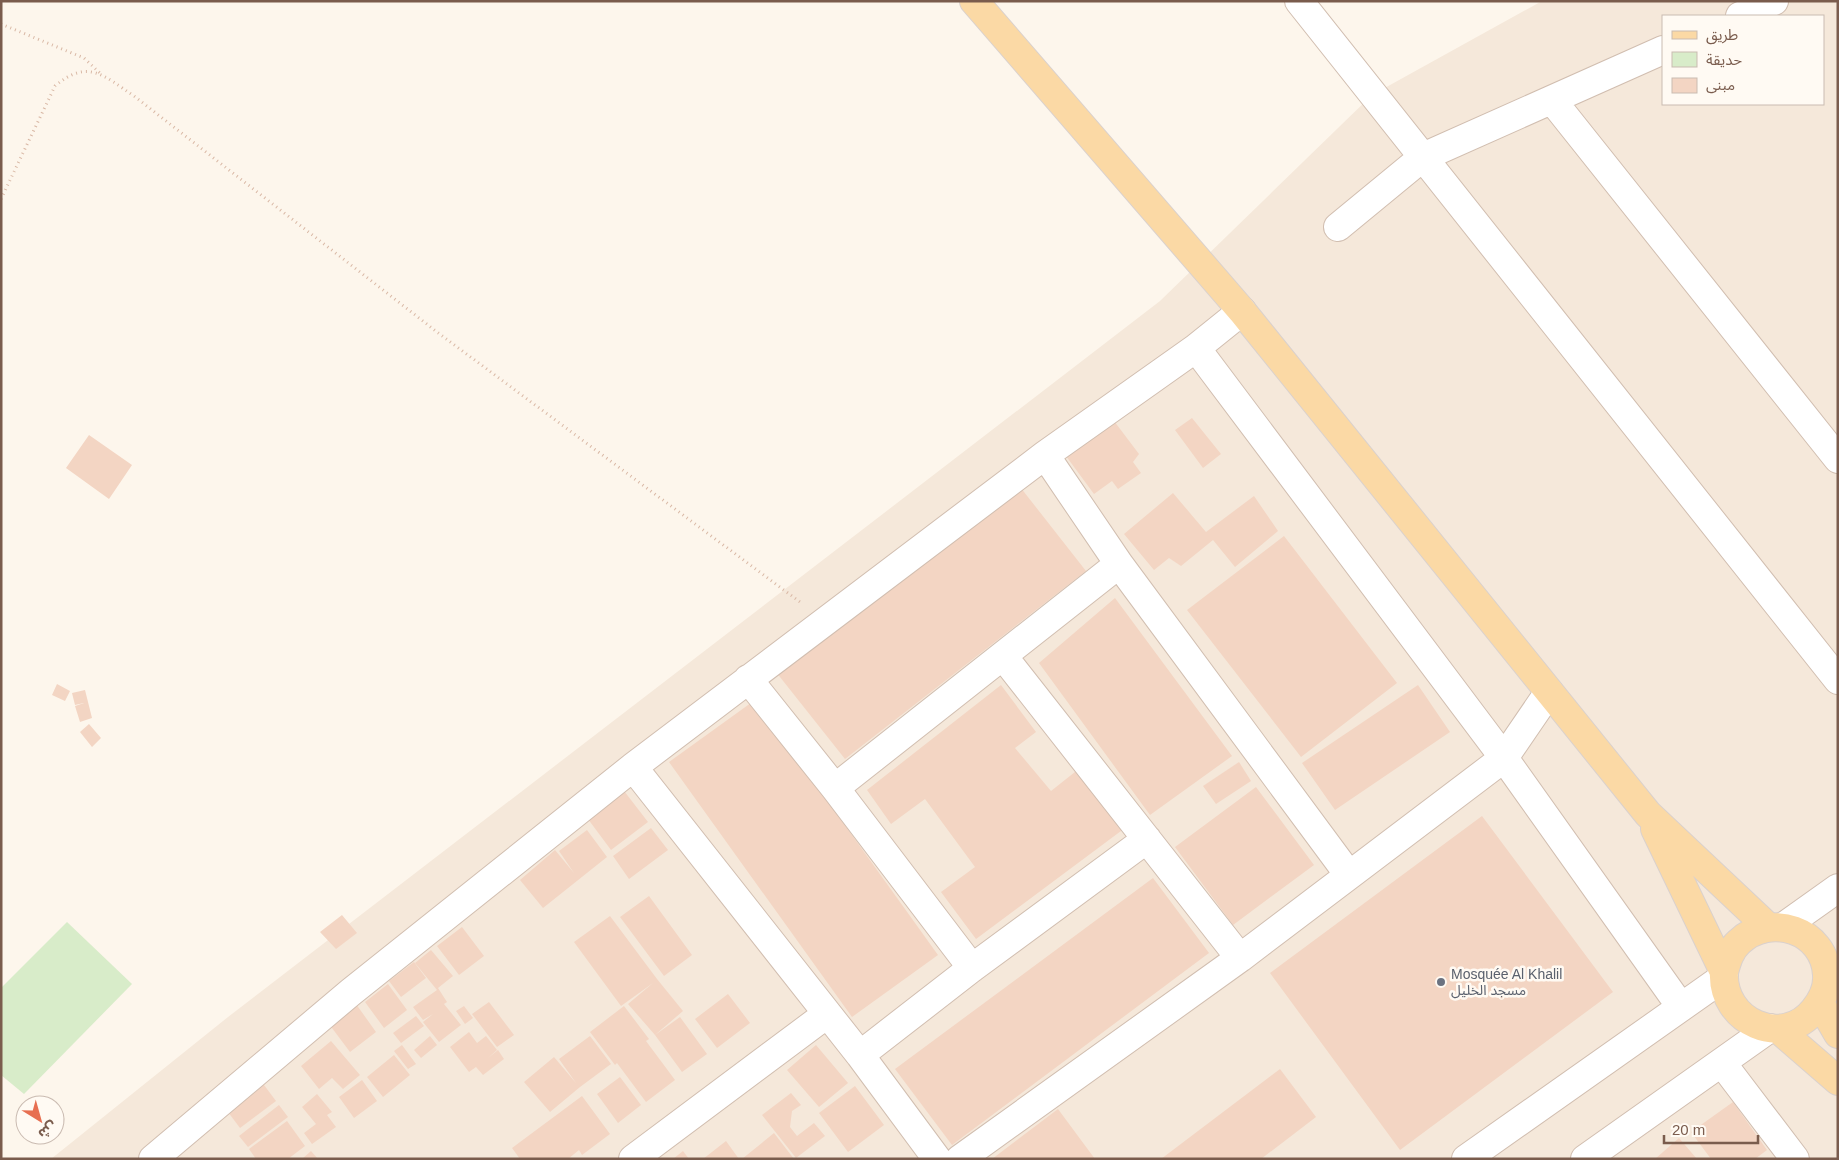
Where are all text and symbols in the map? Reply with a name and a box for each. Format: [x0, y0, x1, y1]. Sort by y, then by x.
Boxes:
legend [1662, 15, 1824, 105]
text: طريق [1706, 26, 1738, 45]
text: حديقة [1706, 51, 1742, 68]
text: مبنى [1706, 76, 1735, 94]
place label: Mosquée Al Khalil مسجد الخليل [1451, 966, 1562, 999]
marker: Mosquée Al Khalil مسجد الخليل [1435, 976, 1447, 988]
north arrow [15, 1095, 65, 1145]
scale bar [1664, 1112, 1758, 1144]
text: ش [35, 1118, 60, 1143]
text: 20 m [1672, 1121, 1705, 1138]

